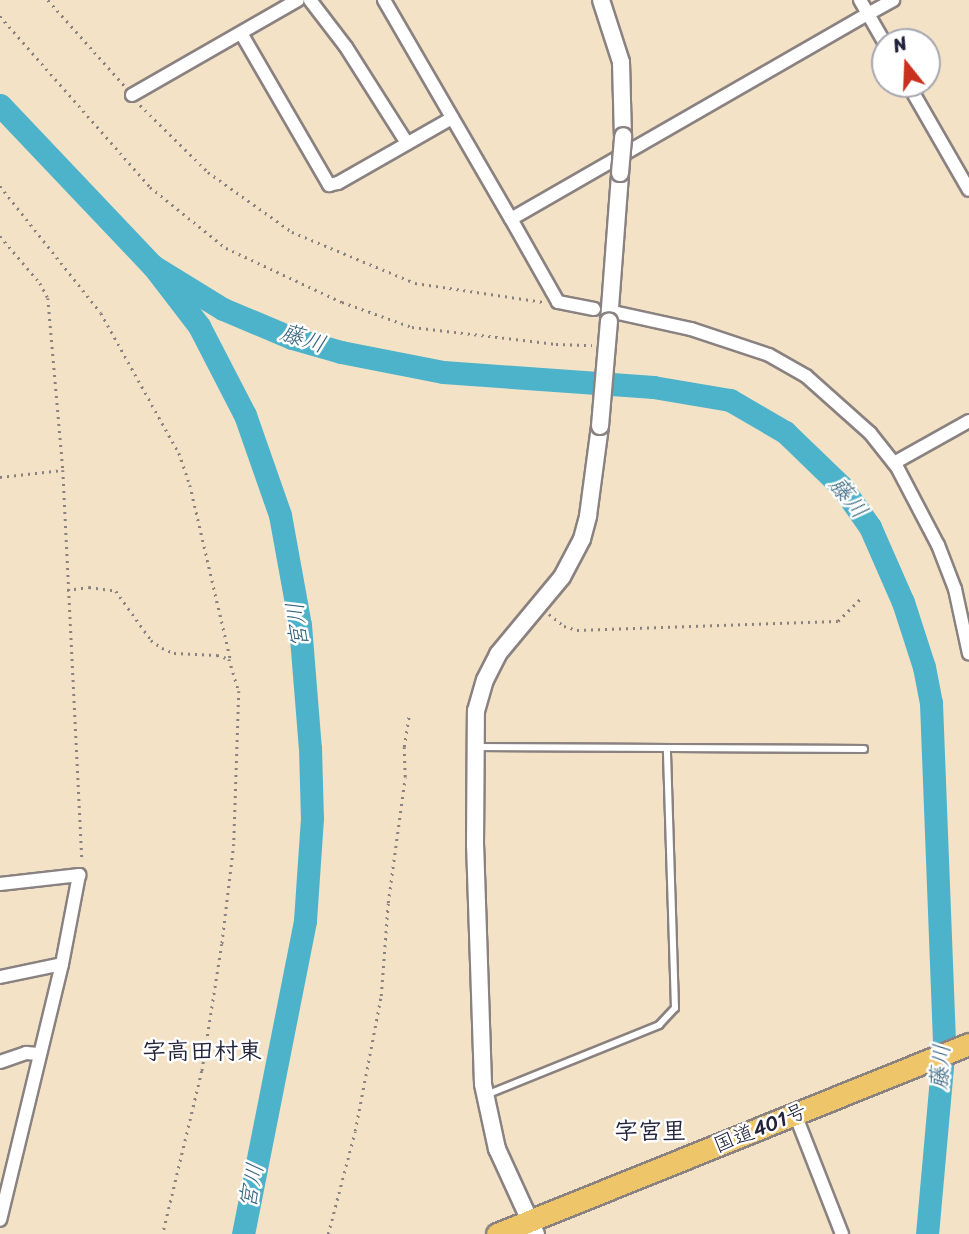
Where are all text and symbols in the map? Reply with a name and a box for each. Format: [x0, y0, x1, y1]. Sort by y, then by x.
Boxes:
text: N [889, 27, 911, 62]
north arrow [871, 28, 941, 98]
water label: 藤川 [277, 319, 329, 359]
water label: 藤川 [823, 471, 873, 525]
water label: 宮川 [281, 600, 315, 650]
district label: 字高田村東 [142, 1038, 262, 1066]
water label: 藤川 [926, 1043, 956, 1091]
street label: 国道401号 [710, 1098, 810, 1158]
district label: 字宮里 [614, 1118, 686, 1146]
water label: 宮川 [234, 1161, 270, 1211]

